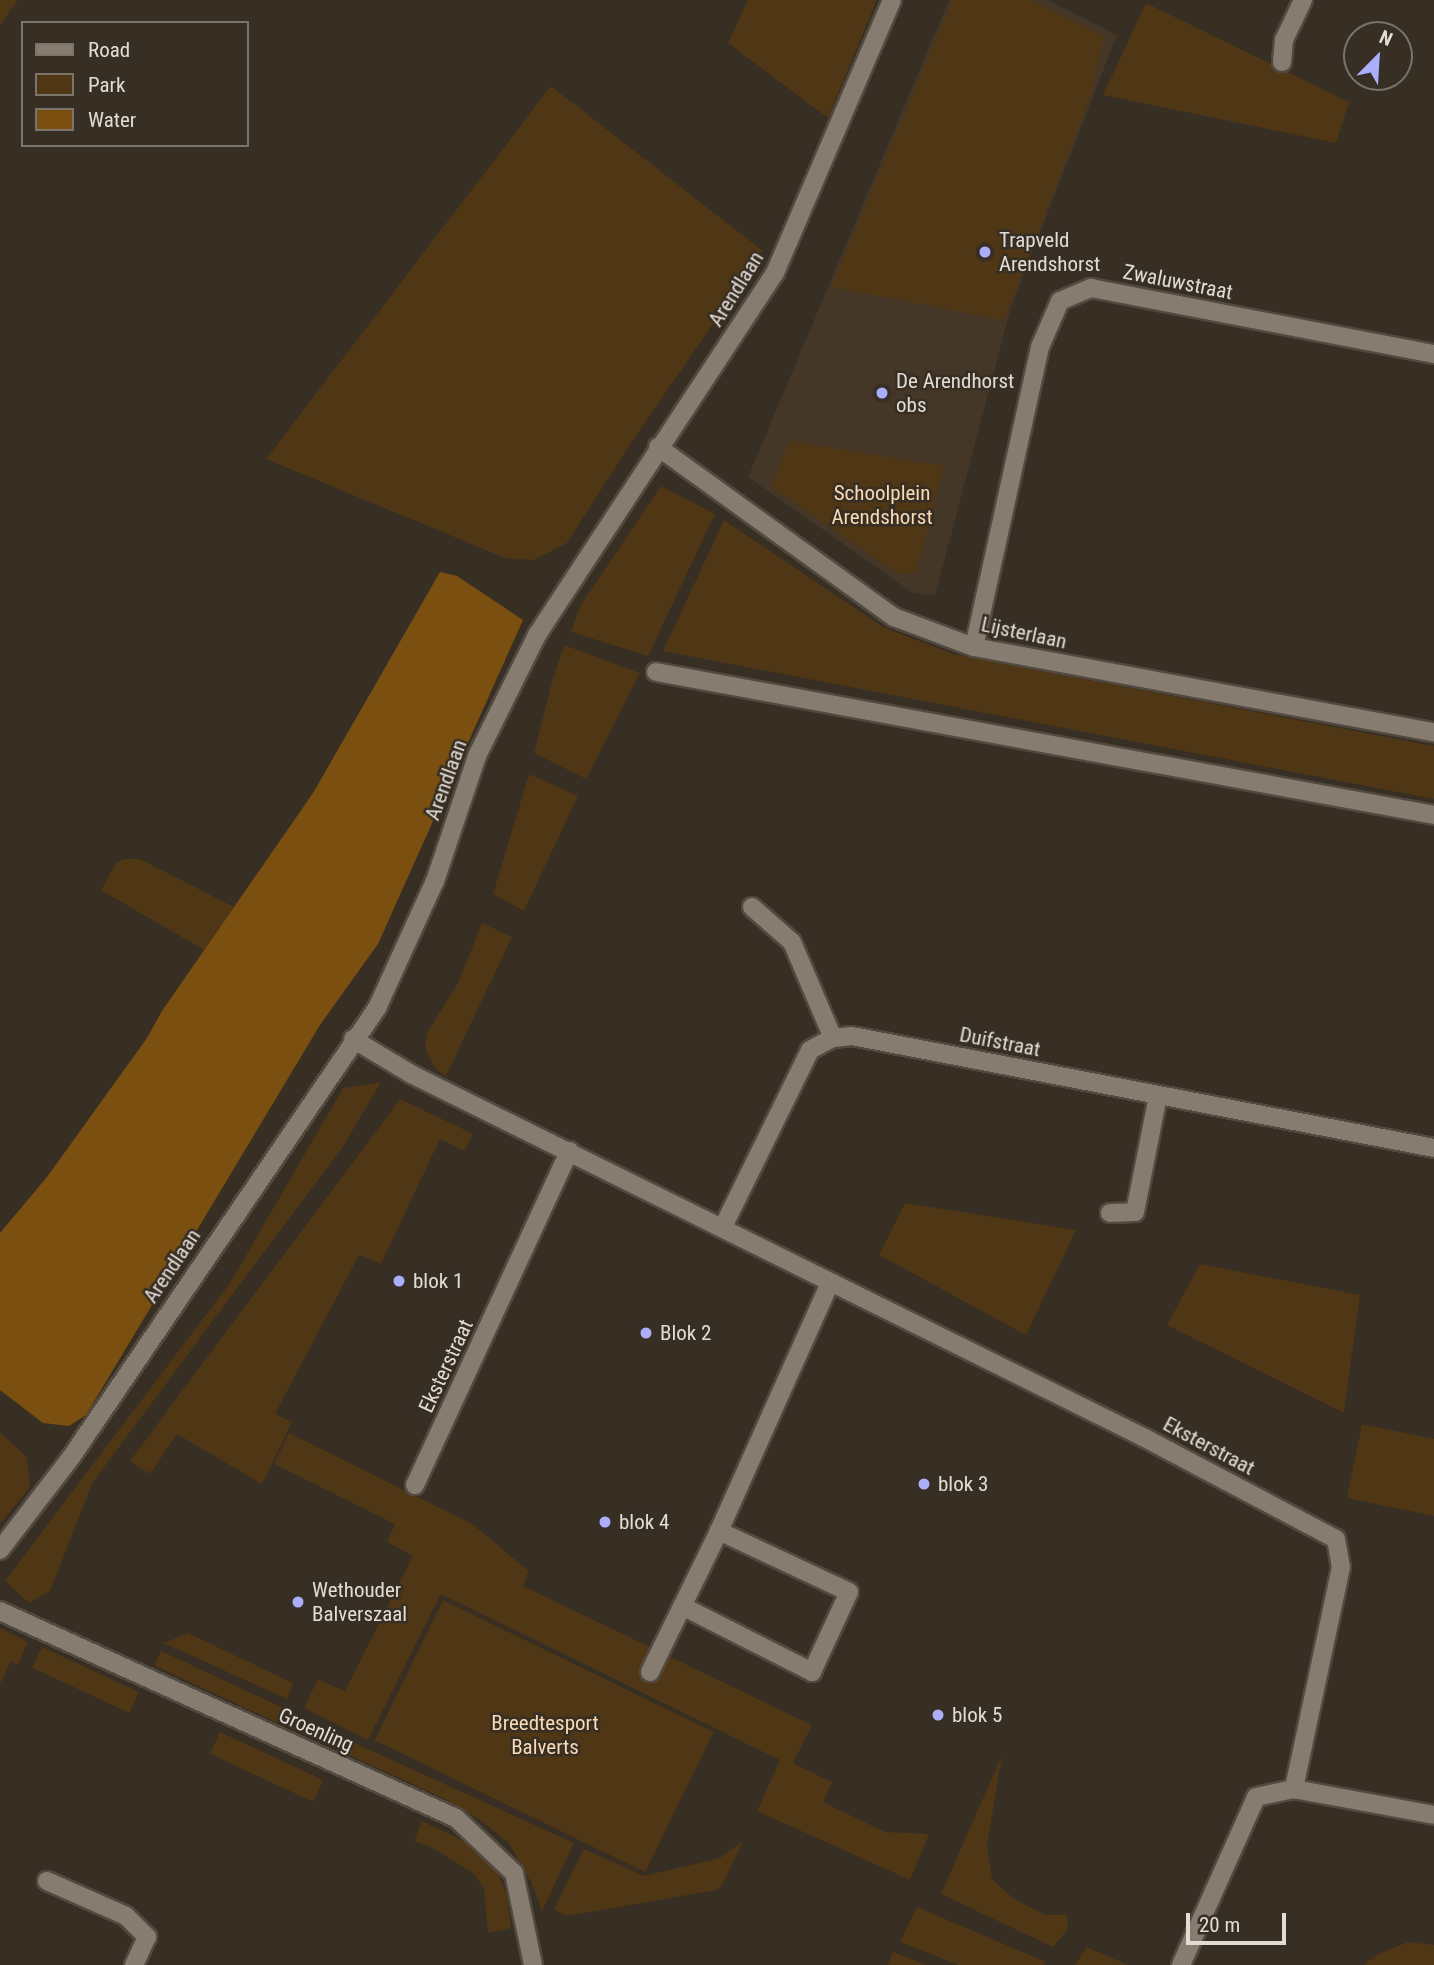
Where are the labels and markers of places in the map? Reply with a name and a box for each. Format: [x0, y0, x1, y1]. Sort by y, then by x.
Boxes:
place label: Trapveld Arendshorst [999, 227, 1100, 277]
marker: Trapveld Arendshorst [977, 244, 993, 260]
place label: De Arendhorst obs [896, 368, 1014, 418]
marker: De Arendhorst obs [874, 385, 890, 401]
place label: blok 1 [413, 1268, 463, 1294]
marker: blok 1 [391, 1273, 407, 1289]
place label: Blok 2 [660, 1320, 711, 1346]
marker: Blok 2 [638, 1325, 654, 1341]
place label: blok 3 [938, 1471, 988, 1497]
marker: blok 3 [916, 1476, 932, 1492]
place label: blok 4 [619, 1509, 669, 1535]
marker: blok 4 [597, 1514, 613, 1530]
place label: Wethouder Balverszaal [312, 1577, 407, 1627]
marker: Wethouder Balverszaal [290, 1594, 306, 1610]
place label: blok 5 [952, 1702, 1002, 1728]
marker: blok 5 [930, 1707, 946, 1723]

